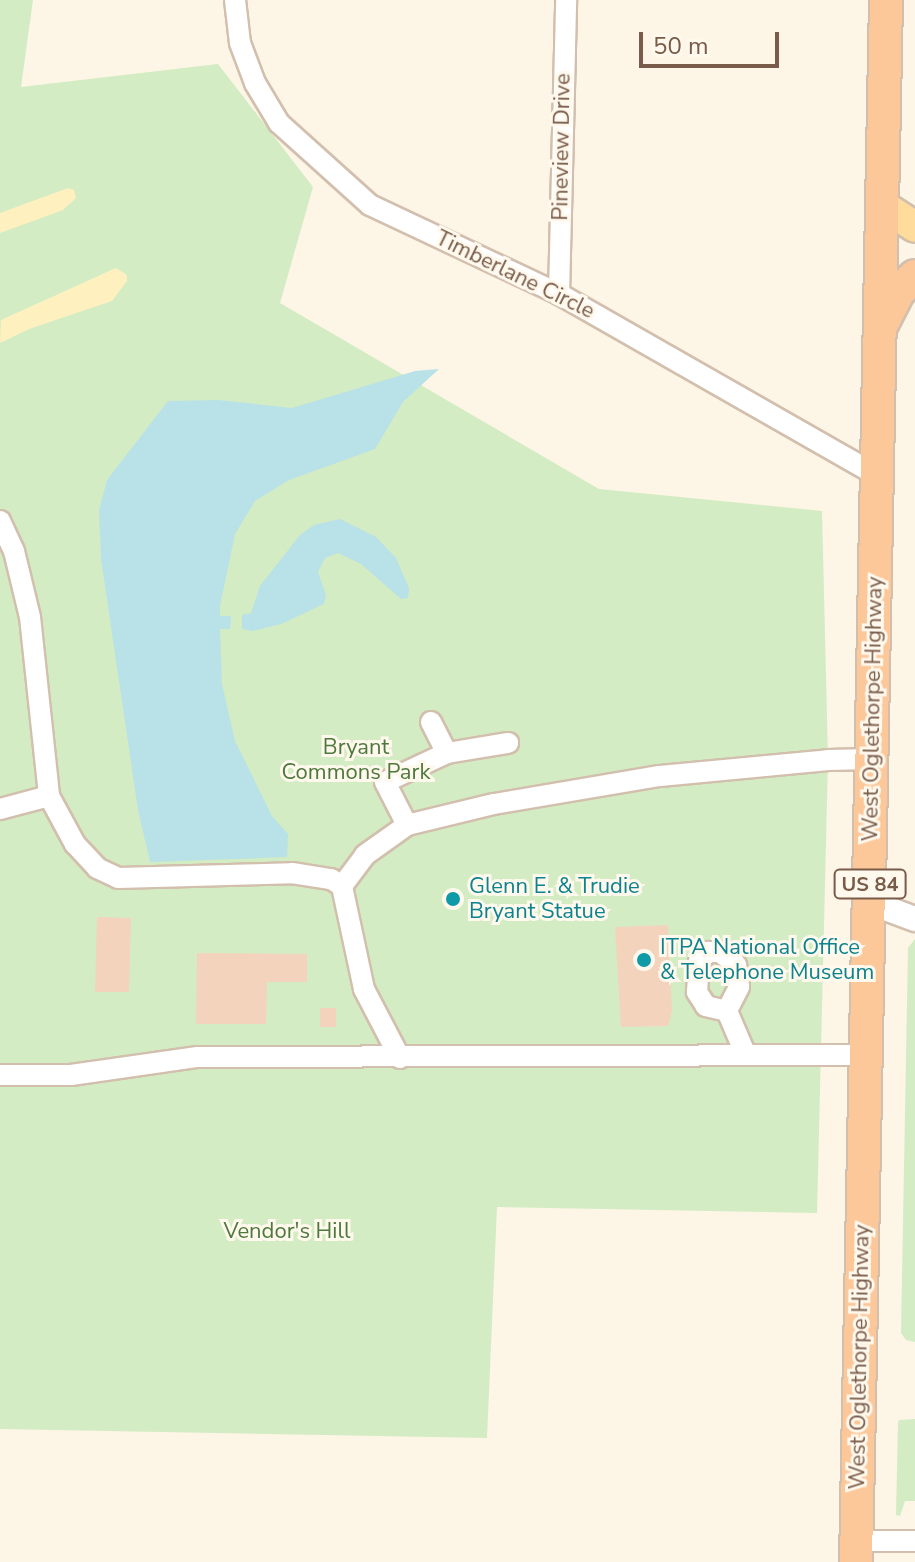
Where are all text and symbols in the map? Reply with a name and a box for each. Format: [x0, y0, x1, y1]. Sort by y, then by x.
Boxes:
scale bar [643, 16, 783, 66]
text: 50 m [653, 30, 709, 62]
street label: Pineview Drive [548, 73, 576, 221]
street label: Timberlane Circle [431, 225, 599, 325]
street label: West Oglethorpe Highway [857, 576, 889, 842]
park label: Bryant Commons Park [282, 734, 430, 786]
road number: US 84 [832, 868, 908, 900]
place label: Glenn E. & Trudie Bryant Statue [469, 873, 640, 924]
marker: Glenn E. & Trudie Bryant Statue [444, 890, 462, 908]
place label: ITPA National Office & Telephone Museum [660, 934, 874, 986]
marker: ITPA National Office & Telephone Museum [635, 951, 653, 969]
park label: Vendor's Hill [224, 1219, 350, 1245]
street label: West Oglethorpe Highway [844, 1224, 876, 1490]

